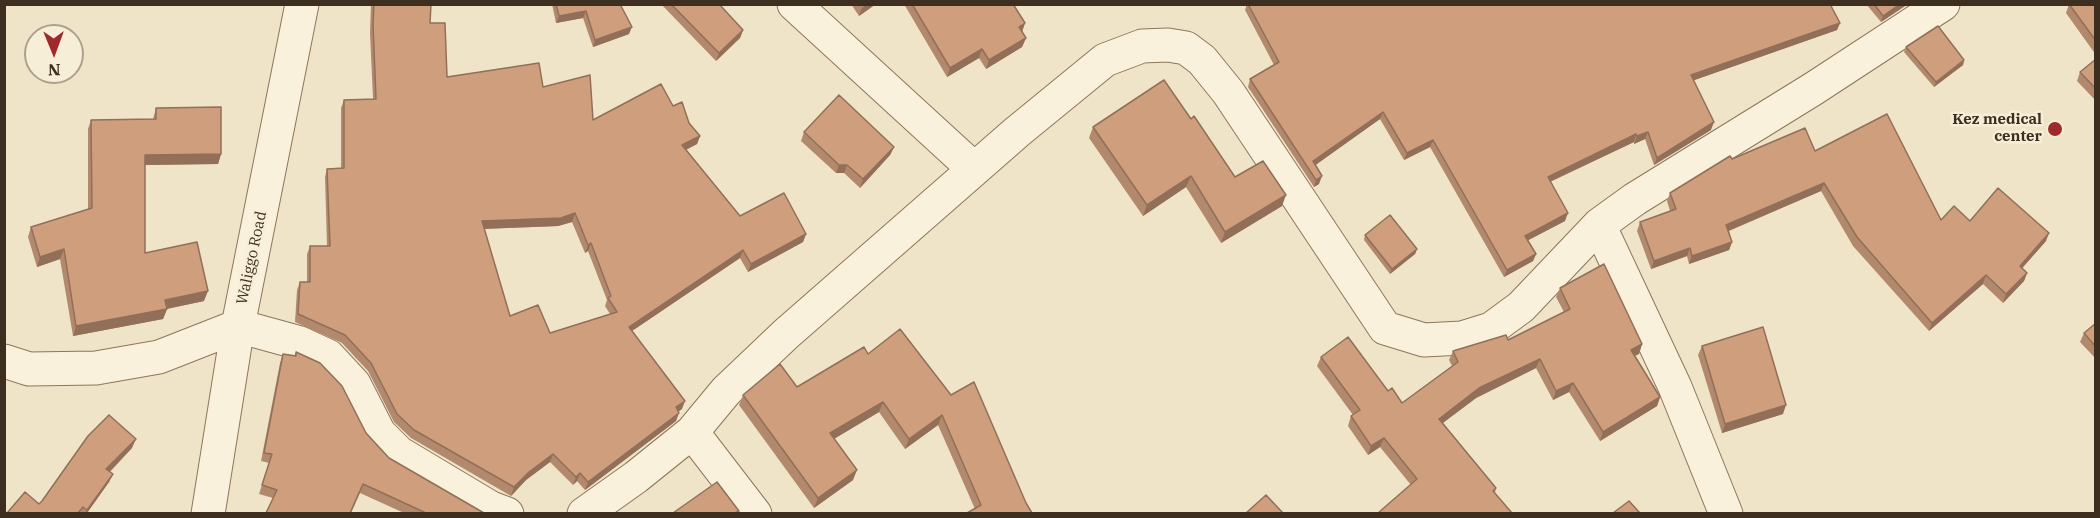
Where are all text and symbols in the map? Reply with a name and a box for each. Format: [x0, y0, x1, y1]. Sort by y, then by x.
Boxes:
north arrow [24, 24, 84, 84]
text: N [48, 60, 61, 80]
place label: Kez medical center [1952, 111, 2042, 146]
marker: Kez medical center [2046, 120, 2064, 138]
street label: Waliggo Road [233, 210, 271, 306]

